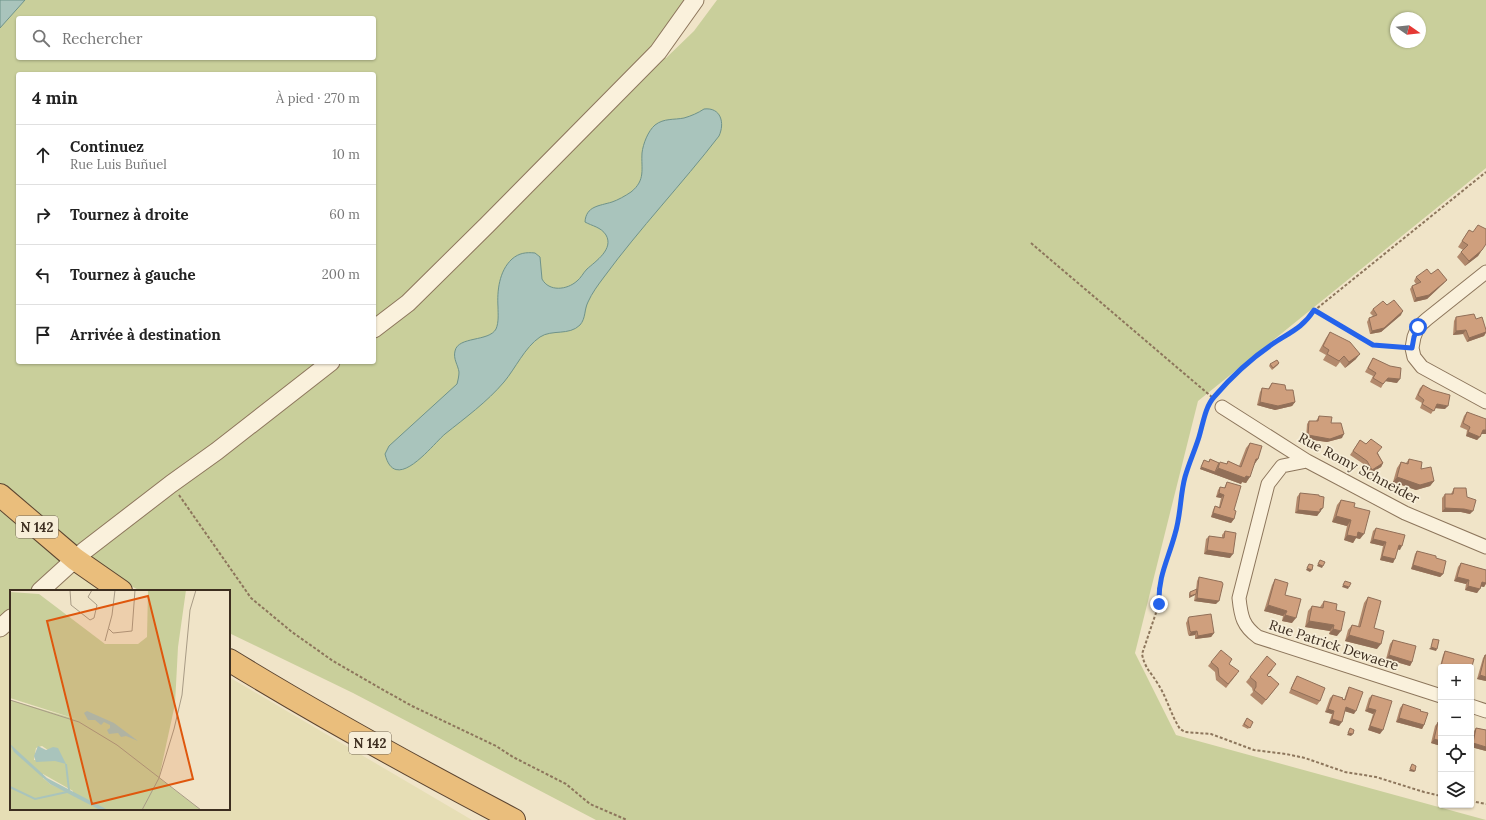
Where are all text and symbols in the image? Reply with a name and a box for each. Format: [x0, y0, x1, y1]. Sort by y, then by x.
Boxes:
north arrow [1390, 12, 1426, 48]
search box [16, 16, 376, 60]
icon: search [30, 27, 52, 49]
text: Rechercher [62, 29, 142, 48]
text: 4 min [32, 87, 78, 109]
text: À pied · 270 m [276, 90, 360, 107]
text: Continuez [70, 137, 144, 156]
icon: ahead [32, 144, 54, 166]
text: 10 m [332, 146, 360, 163]
text: Rue Luis Buñuel [70, 156, 167, 173]
icon: right [32, 204, 54, 226]
text: Tournez à droite [70, 205, 189, 224]
text: 60 m [329, 206, 360, 223]
icon: left [32, 264, 54, 286]
text: Tournez à gauche [70, 265, 196, 284]
text: 200 m [322, 266, 360, 283]
route start [1409, 318, 1427, 336]
icon: arrive [32, 324, 54, 346]
text: Arrivée à destination [70, 325, 221, 344]
street label: Rue Romy Schneider [1295, 428, 1423, 508]
road number: N 142 [16, 516, 58, 538]
inset map [10, 590, 230, 810]
route end [1150, 595, 1168, 613]
street label: Rue Patrick Dewaere [1267, 616, 1402, 675]
map controls [1438, 664, 1474, 808]
button: + [1438, 664, 1474, 700]
button: − [1438, 700, 1474, 736]
road number: N 142 [349, 732, 391, 754]
button: locate [1438, 736, 1474, 772]
button: layers [1438, 772, 1474, 808]

